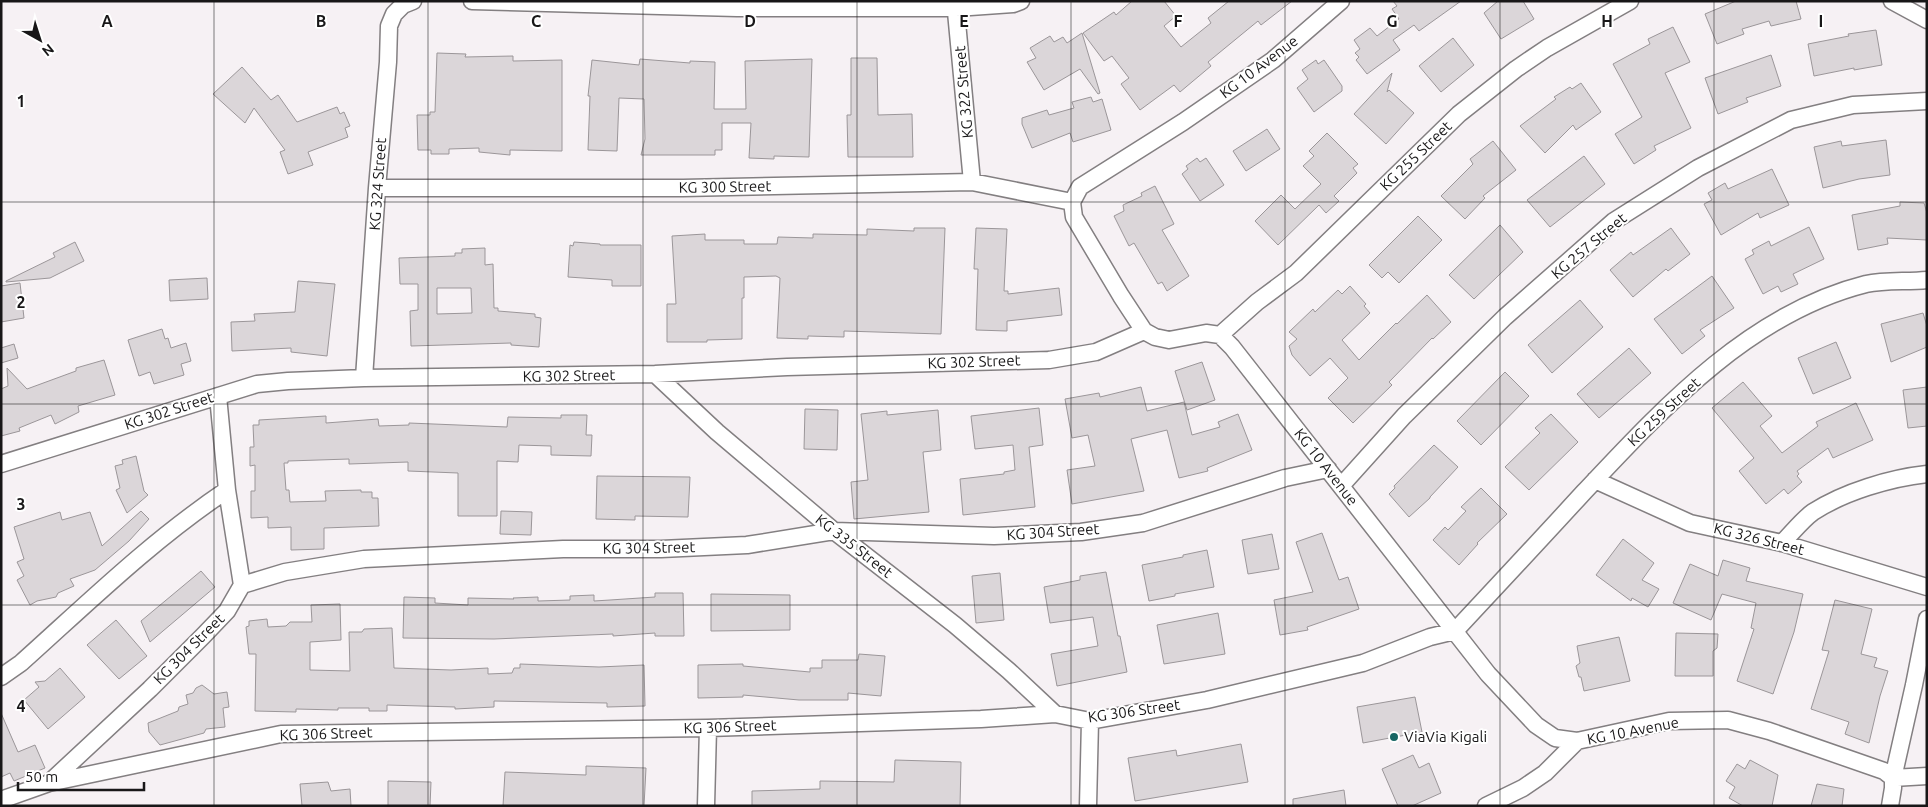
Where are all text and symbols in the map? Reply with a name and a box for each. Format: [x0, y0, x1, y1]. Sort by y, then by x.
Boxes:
text: A [101, 12, 113, 30]
text: B [316, 12, 326, 30]
text: C [531, 12, 541, 30]
text: D [744, 12, 756, 30]
text: E [959, 12, 969, 30]
text: F [1174, 12, 1183, 30]
text: G [1386, 12, 1398, 30]
text: H [1601, 12, 1613, 30]
text: I [1819, 12, 1823, 30]
north arrow [15, 15, 65, 65]
street label: KG 10 Avenue [1216, 32, 1301, 101]
text: N [39, 41, 57, 60]
street label: KG 322 Street [951, 45, 976, 139]
text: 1 [16, 92, 26, 110]
street label: KG 255 Street [1376, 117, 1455, 194]
street label: KG 324 Street [366, 137, 389, 231]
street label: KG 300 Street [678, 177, 772, 196]
street label: KG 257 Street [1548, 209, 1630, 282]
text: 2 [16, 293, 26, 311]
street label: KG 302 Street [927, 351, 1021, 372]
street label: KG 302 Street [522, 366, 616, 385]
street label: KG 259 Street [1624, 374, 1703, 449]
street label: KG 302 Street [122, 388, 216, 433]
street label: KG 10 Avenue [1291, 425, 1362, 509]
text: 3 [16, 495, 26, 513]
street label: KG 335 Street [813, 510, 896, 581]
street label: KG 326 Street [1712, 519, 1806, 558]
street label: KG 304 Street [1006, 520, 1100, 543]
street label: KG 304 Street [602, 538, 696, 557]
street label: KG 304 Street [150, 610, 228, 687]
street label: KG 306 Street [1087, 696, 1181, 725]
text: 4 [16, 697, 26, 715]
street label: KG 10 Avenue [1586, 713, 1680, 748]
street label: KG 306 Street [683, 716, 777, 737]
street label: KG 306 Street [279, 723, 373, 744]
place label: ViaVia Kigali [1404, 728, 1487, 745]
marker: ViaVia Kigali [1388, 731, 1400, 743]
scale bar [18, 760, 144, 792]
text: 50 m [25, 768, 58, 785]

